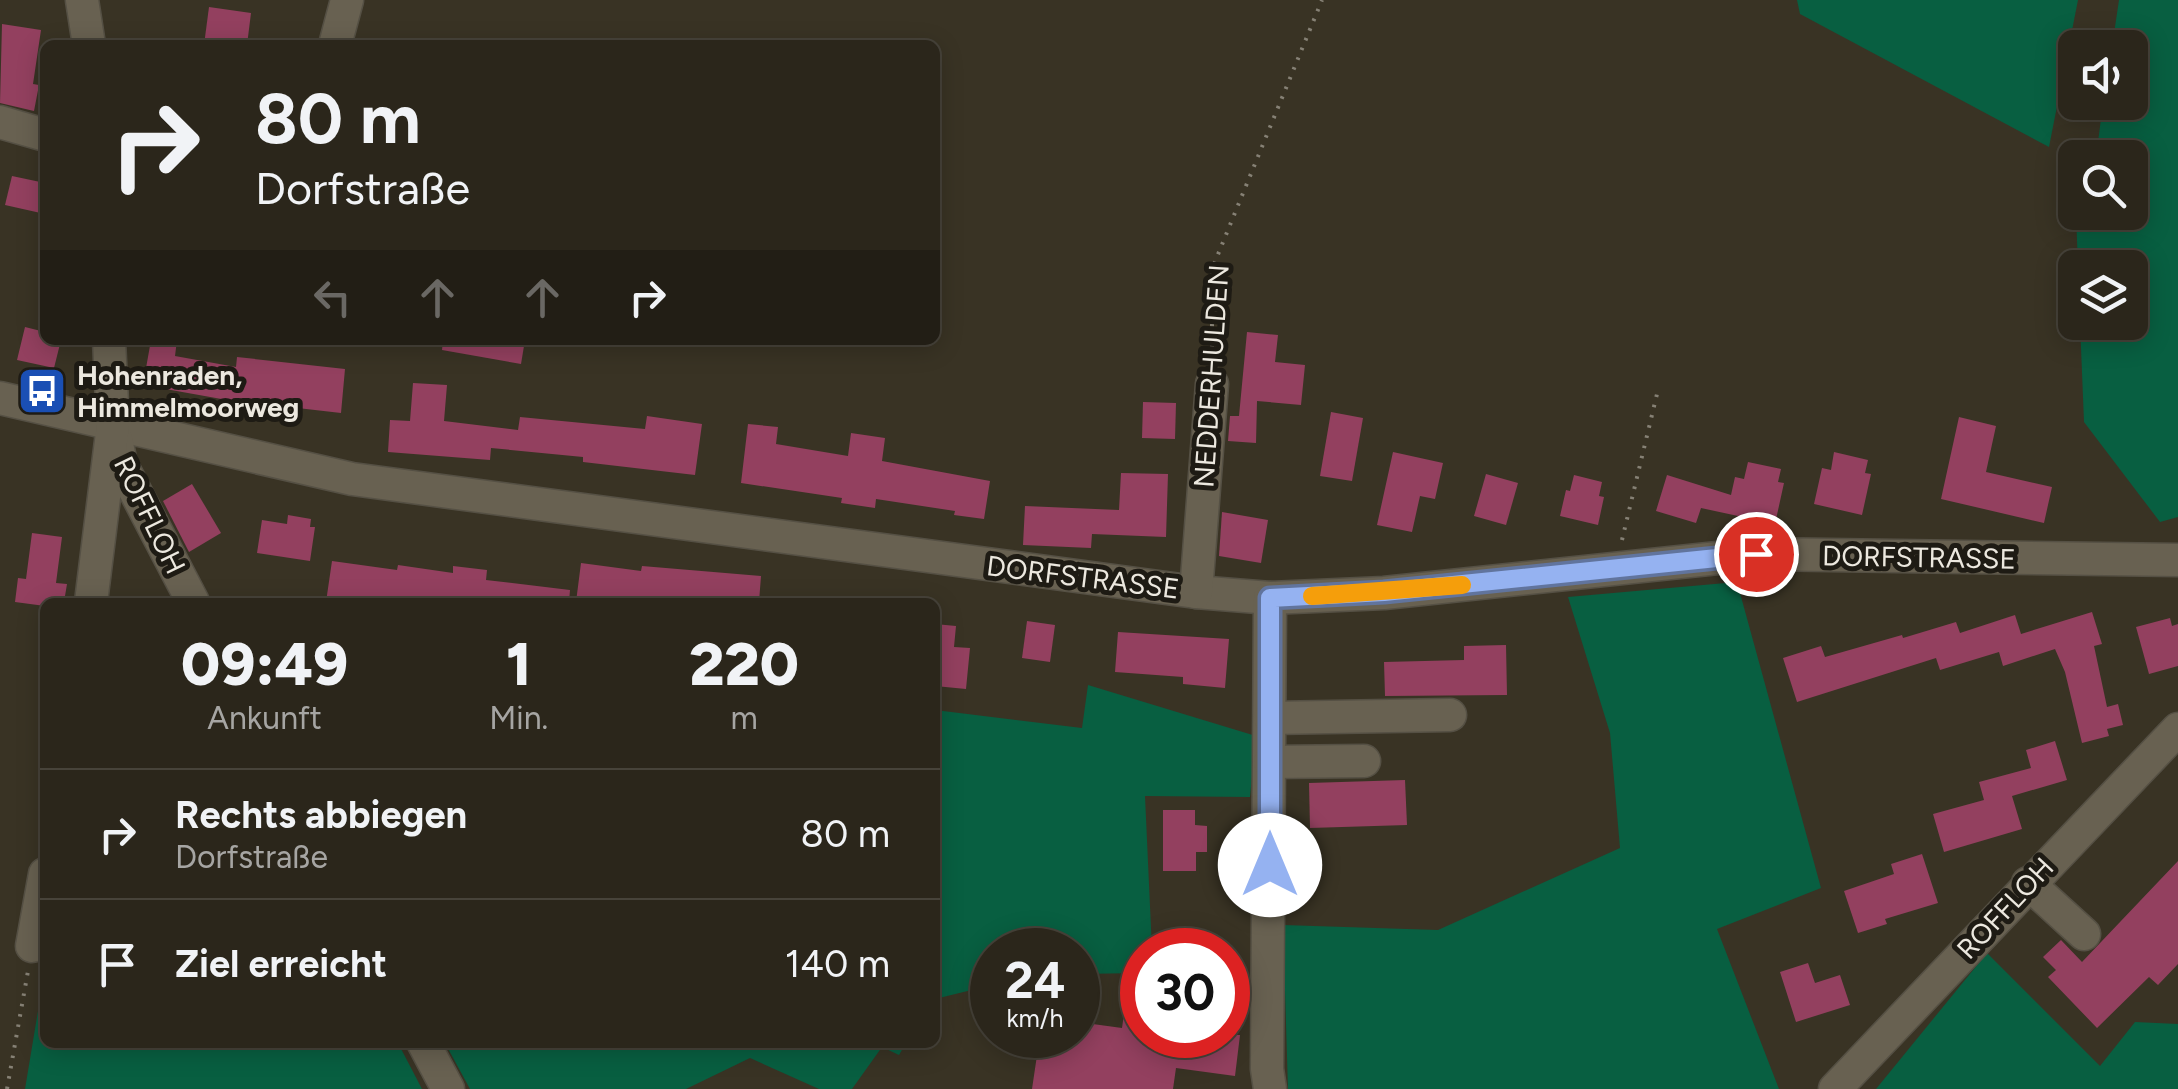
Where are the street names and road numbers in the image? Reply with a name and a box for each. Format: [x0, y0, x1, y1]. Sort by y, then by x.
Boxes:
street label: NEDDERHULDEN [1186, 263, 1236, 489]
street label: ROFFLOH [107, 451, 193, 579]
street label: DORFSTRASSE [1822, 538, 2016, 576]
street label: DORFSTRASSE [985, 548, 1181, 606]
street label: ROFFLOH [1949, 850, 2061, 966]

